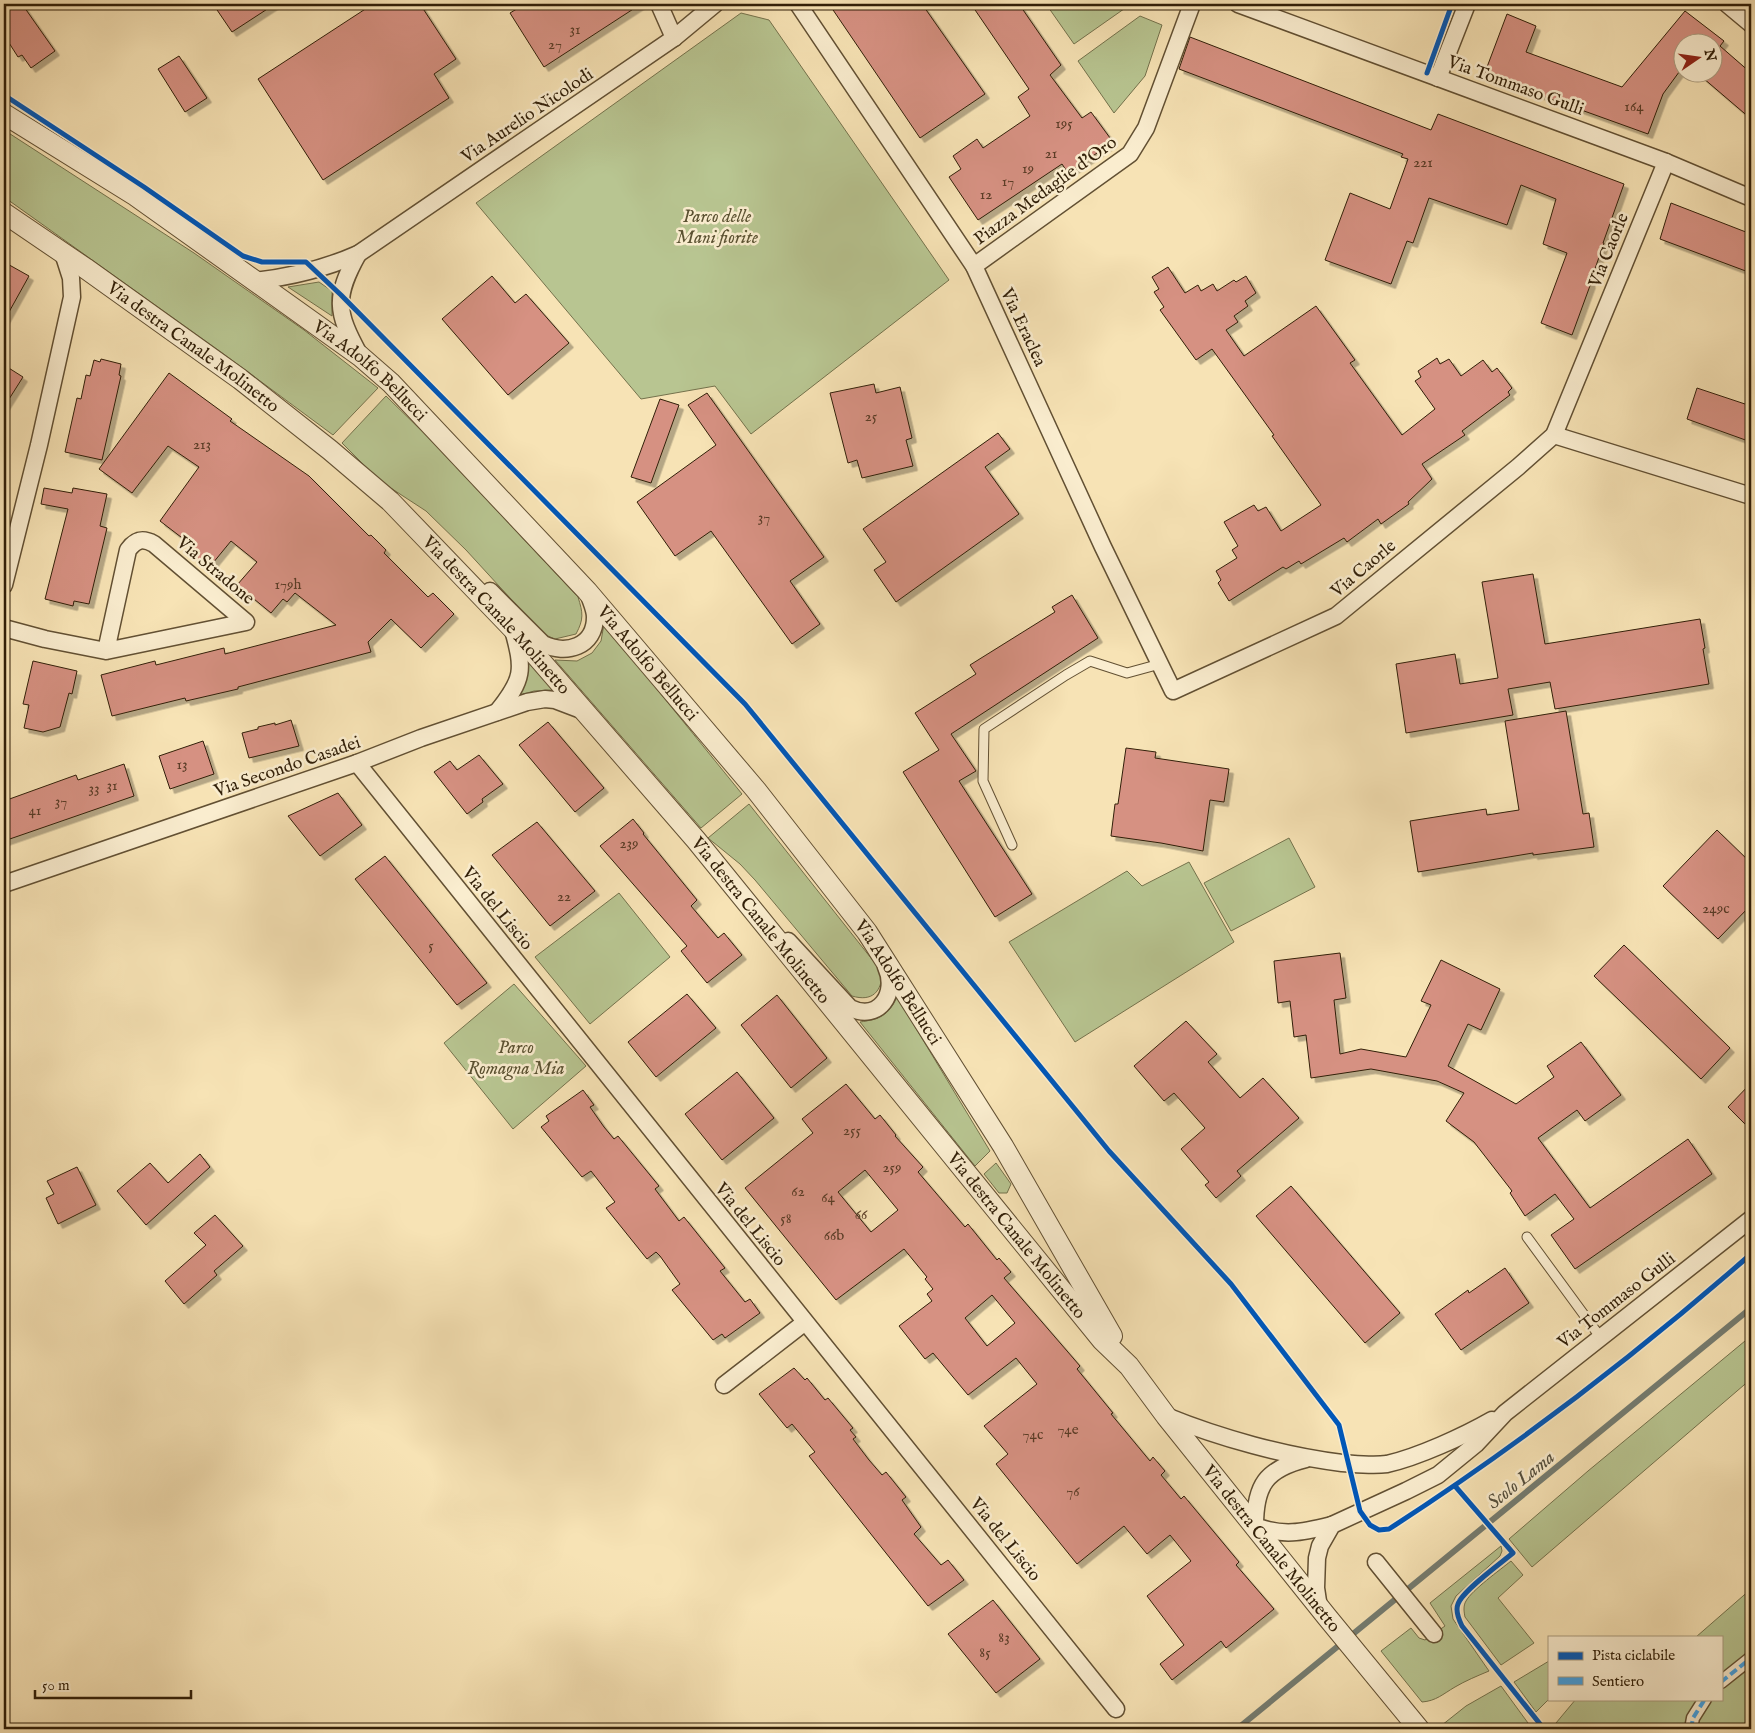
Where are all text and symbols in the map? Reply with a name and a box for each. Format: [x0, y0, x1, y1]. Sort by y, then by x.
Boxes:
house number: 31 [569, 20, 581, 39]
north arrow [1672, 32, 1722, 82]
house number: 27 [548, 35, 562, 54]
text: N [1699, 46, 1720, 63]
street label: Via Tommaso Gulli [1443, 51, 1587, 122]
street label: Via Aurelio Nicolodi [457, 63, 598, 170]
house number: 164 [1624, 97, 1644, 116]
house number: 195 [1055, 114, 1073, 133]
street label: Piazza Medaglie d'Oro [970, 131, 1122, 251]
house number: 21 [1045, 144, 1057, 163]
house number: 221 [1413, 153, 1433, 172]
house number: 19 [1022, 159, 1034, 178]
house number: 17 [1002, 172, 1014, 191]
house number: 12 [980, 185, 992, 204]
park label: Parco delle Mani fiorite [676, 206, 758, 250]
street label: Via Caorle [1584, 210, 1635, 292]
street label: Via destra Canale Molinetto [101, 277, 284, 419]
street label: Via Eraclea [994, 284, 1051, 371]
street label: Via Adolfo Bellucci [307, 315, 432, 427]
house number: 25 [865, 407, 878, 426]
house number: 213 [193, 435, 211, 454]
house number: 37 [758, 508, 770, 527]
street label: Via Stradone [170, 531, 259, 611]
street label: Via destra Canale Molinetto [416, 531, 575, 700]
street label: Via Caorle [1326, 535, 1401, 604]
house number: 179h [274, 575, 302, 594]
street label: Via Adolfo Bellucci [591, 601, 703, 727]
street label: Via Secondo Casadei [210, 732, 364, 804]
house number: 13 [176, 755, 188, 774]
house number: 31 [106, 776, 118, 795]
house number: 33 [88, 779, 100, 798]
house number: 37 [55, 792, 67, 811]
house number: 41 [29, 801, 41, 820]
street label: Via destra Canale Molinetto [685, 832, 835, 1009]
house number: 239 [619, 834, 639, 853]
street label: Via del Liscio [455, 862, 538, 956]
house number: 22 [557, 887, 571, 906]
house number: 249c [1702, 899, 1730, 918]
street label: Via Adolfo Bellucci [848, 915, 946, 1050]
house number: 5 [428, 936, 434, 955]
park label: Parco Romagna Mia [468, 1037, 564, 1081]
house number: 255 [843, 1121, 861, 1140]
street label: Via destra Canale Molinetto [941, 1147, 1091, 1325]
house number: 259 [883, 1158, 901, 1177]
street label: Via del Liscio [708, 1178, 791, 1272]
house number: 62 [791, 1182, 805, 1201]
house number: 64 [821, 1188, 835, 1207]
house number: 66 [855, 1205, 868, 1224]
house number: 58 [780, 1209, 792, 1228]
house number: 66b [824, 1226, 844, 1245]
street label: Via Tommaso Gulli [1553, 1248, 1681, 1355]
house number: 74e [1057, 1420, 1079, 1439]
house number: 74c [1023, 1425, 1043, 1444]
water label: Scolo Lama [1482, 1446, 1560, 1515]
street label: Via destra Canale Molinetto [1196, 1460, 1345, 1638]
house number: 76 [1066, 1482, 1080, 1501]
street label: Via del Liscio [963, 1493, 1046, 1587]
house number: 83 [998, 1628, 1010, 1647]
legend [1548, 1636, 1722, 1700]
house number: 85 [979, 1643, 991, 1662]
text: Pista ciclabile [1592, 1646, 1675, 1665]
scale bar [35, 1668, 191, 1700]
text: Sentiero [1592, 1672, 1644, 1691]
text: 50 m [42, 1676, 70, 1695]

